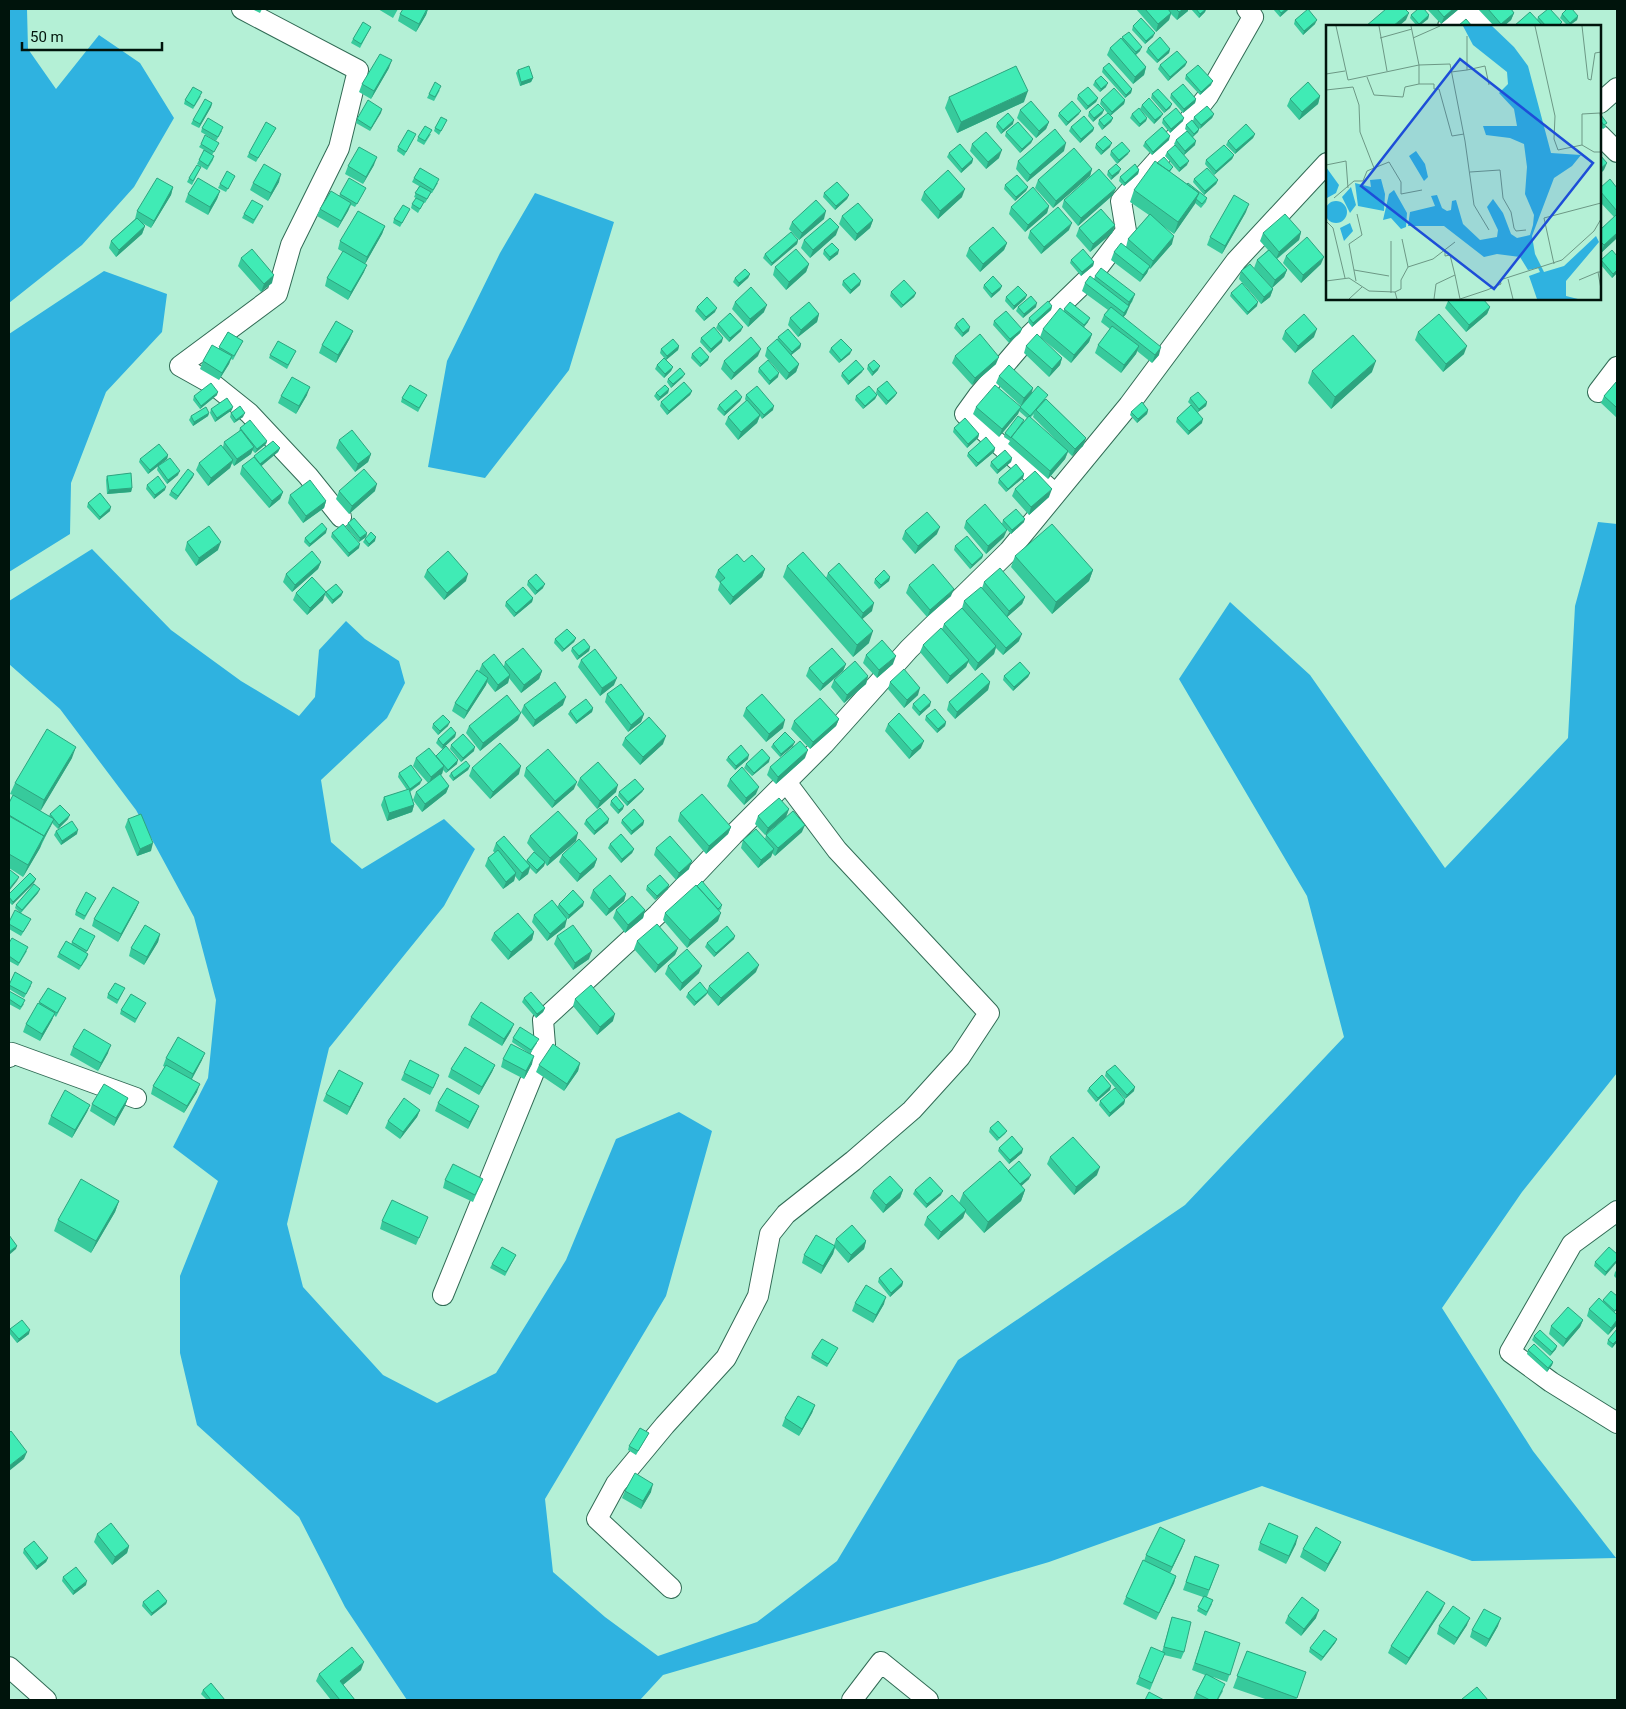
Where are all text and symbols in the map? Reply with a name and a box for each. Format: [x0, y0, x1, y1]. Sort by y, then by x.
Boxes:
scale bar [22, 20, 162, 52]
inset map [1326, 25, 1601, 300]
text: 50 m [30, 28, 64, 46]

